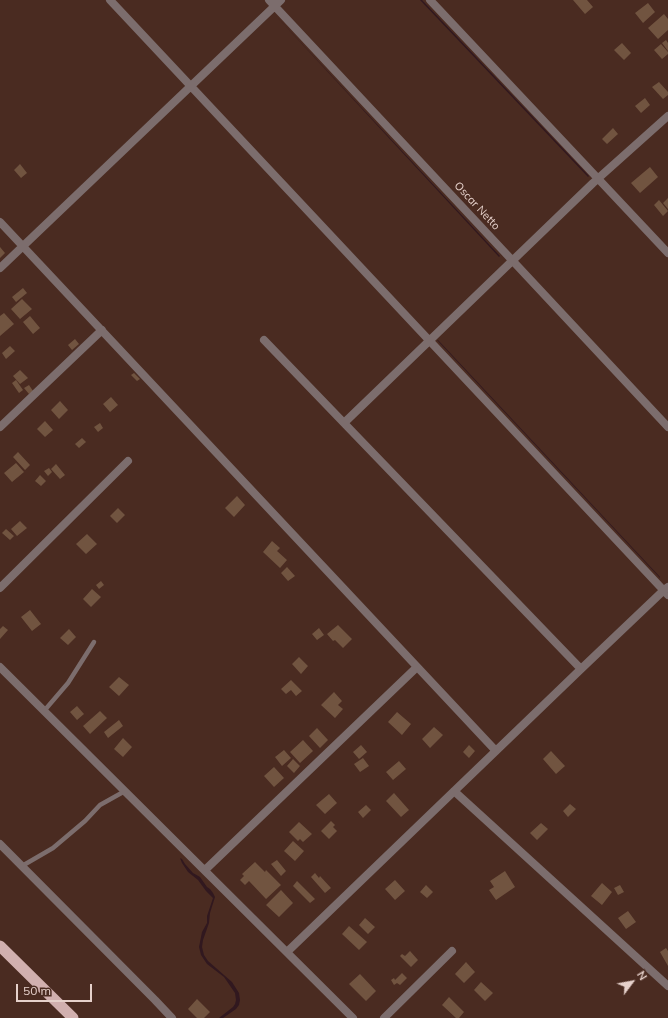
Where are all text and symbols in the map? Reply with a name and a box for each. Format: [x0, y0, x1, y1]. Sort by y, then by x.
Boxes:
street label: Oscar Netto [451, 179, 503, 233]
north arrow [612, 962, 652, 1002]
text: N [634, 968, 650, 983]
scale bar [18, 976, 94, 1002]
text: 50 m [23, 983, 51, 998]

